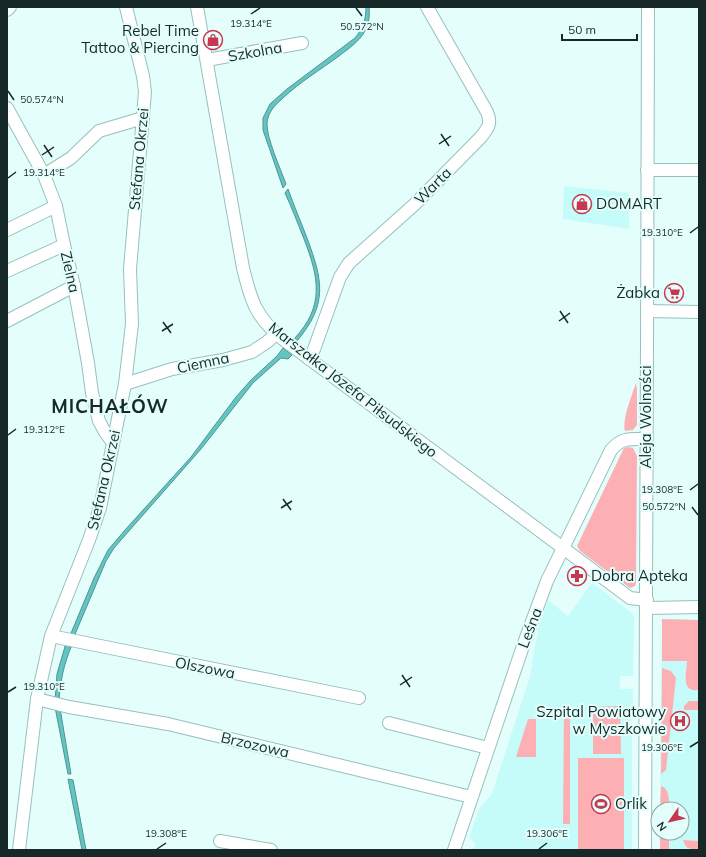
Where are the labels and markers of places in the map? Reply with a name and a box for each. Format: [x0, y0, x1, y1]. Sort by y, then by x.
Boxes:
place label: Rebel Time Tattoo & Piercing [81, 21, 199, 57]
shop icon: Rebel Time Tattoo & Piercing [202, 29, 224, 51]
shop icon: DOMART [571, 193, 593, 215]
place label: DOMART [596, 194, 662, 213]
supermarket icon: Żabka [663, 282, 685, 304]
place label: Żabka [617, 283, 660, 302]
pharmacy icon: Dobra Apteka [566, 565, 588, 587]
place label: Dobra Apteka [591, 566, 688, 585]
place label: Szpital Powiatowy w Myszkowie [536, 702, 666, 738]
hospital icon: Szpital Powiatowy w Myszkowie [669, 710, 691, 732]
sports icon: Orlik [590, 793, 612, 815]
place label: Orlik [615, 794, 647, 813]

